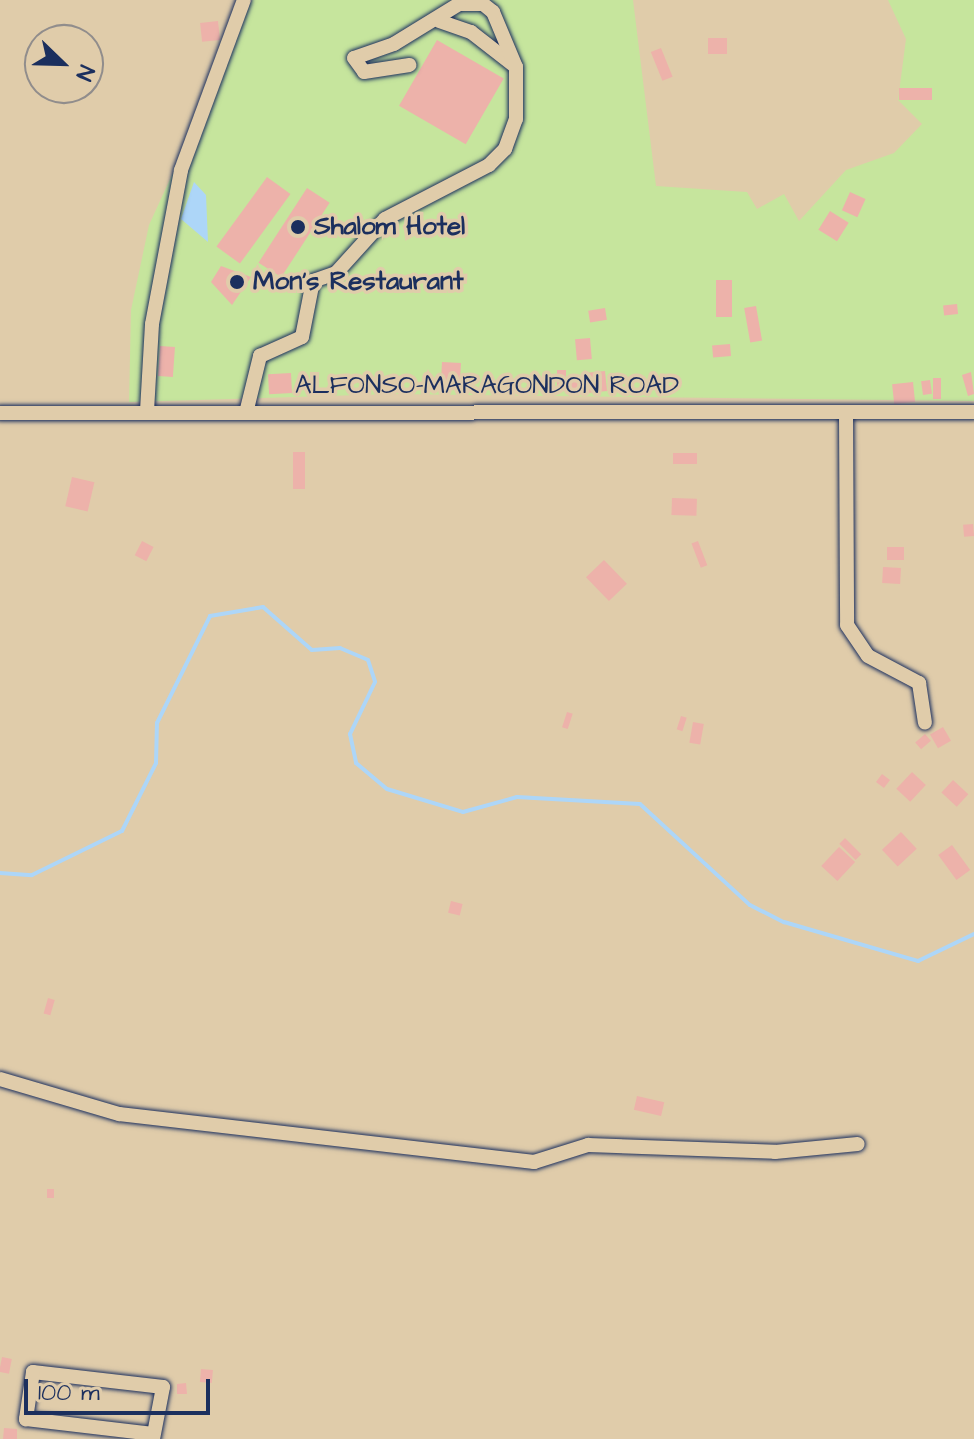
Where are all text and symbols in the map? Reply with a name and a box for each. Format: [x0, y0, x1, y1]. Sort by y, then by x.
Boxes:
north arrow [24, 24, 104, 104]
text: N [68, 60, 102, 85]
place label: Shalom Hotel [314, 211, 465, 243]
marker: Shalom Hotel [289, 218, 307, 236]
place label: Mon's Restaurant [253, 266, 463, 298]
marker: Mon's Restaurant [228, 273, 246, 291]
street label: ALFONSO-MARAGONDON ROAD [295, 370, 679, 402]
scale bar [28, 1363, 214, 1413]
text: 100 m [38, 1376, 100, 1410]

